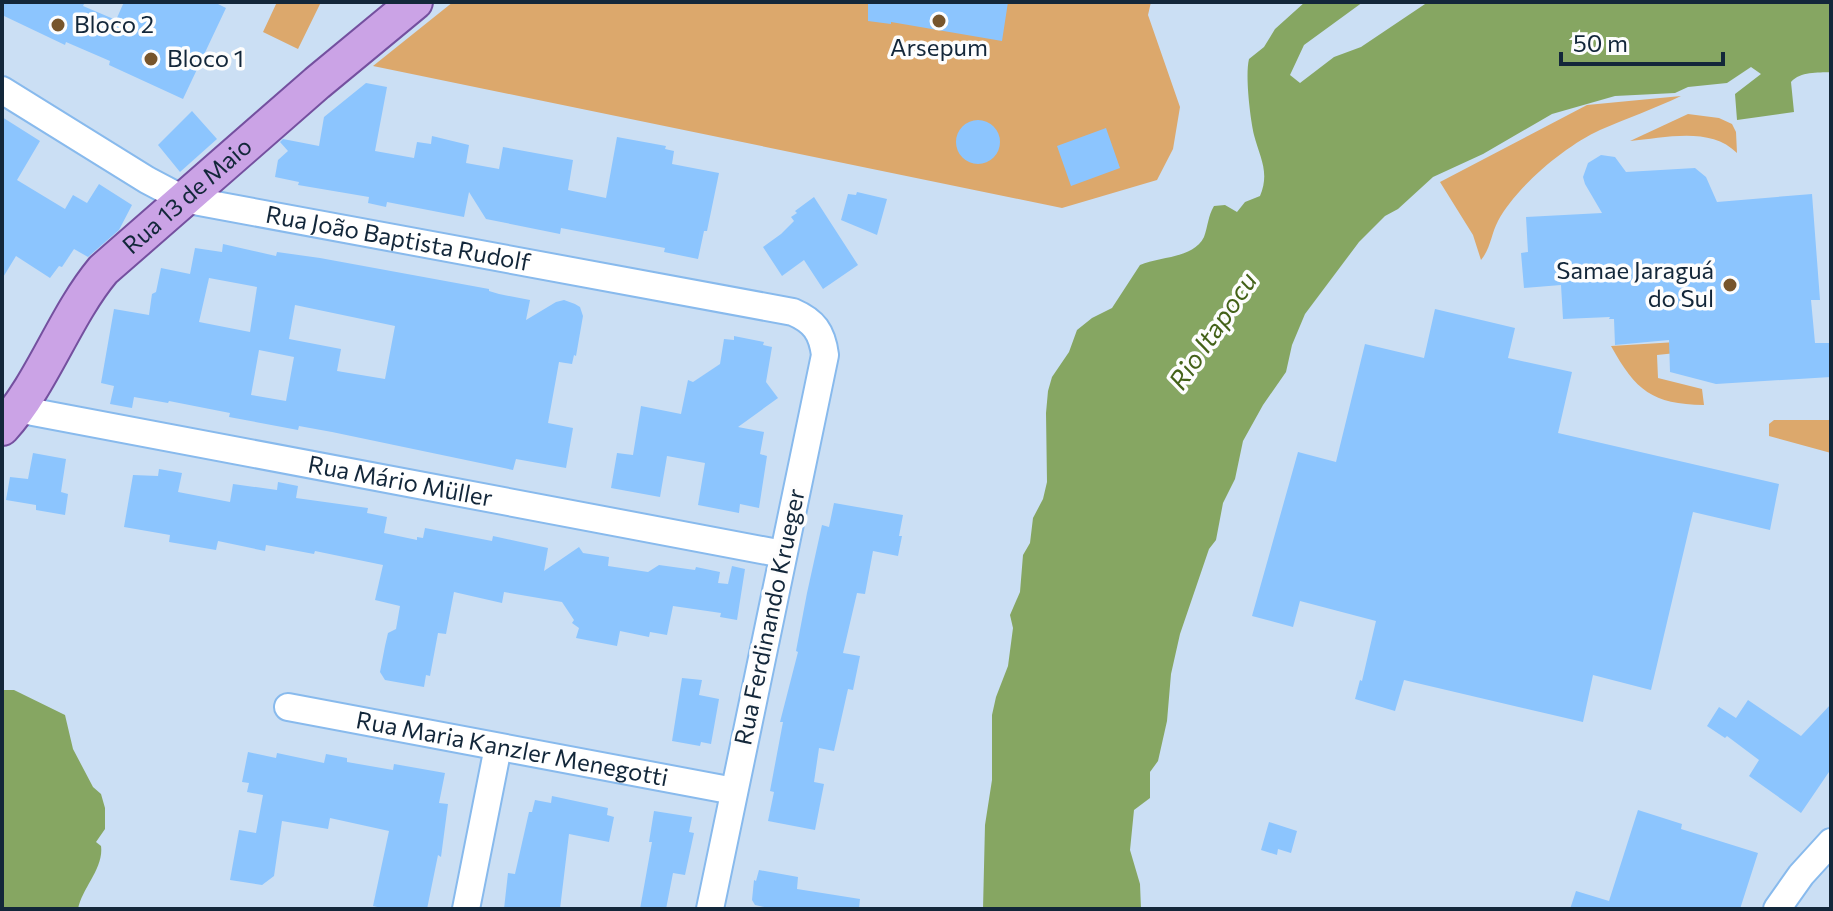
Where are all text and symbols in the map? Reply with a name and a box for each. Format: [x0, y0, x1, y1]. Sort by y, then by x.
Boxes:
place label: Bloco 2 [74, 9, 154, 38]
marker: Arsepum [930, 12, 948, 30]
marker: Bloco 2 [49, 16, 67, 34]
scale bar [1561, 16, 1723, 66]
text: 50 m [1573, 28, 1628, 57]
place label: Arsepum [890, 32, 988, 61]
place label: Bloco 1 [167, 43, 244, 72]
marker: Bloco 1 [142, 50, 160, 68]
street label: Rua 13 de Maio [116, 131, 257, 259]
street label: Rua João Baptista Rudolf [264, 199, 533, 276]
place label: Samae Jaraguá do Sul [1556, 255, 1714, 312]
water label: Rio Itapocu [1161, 266, 1262, 395]
marker: Samae Jaraguá do Sul [1721, 276, 1739, 294]
street label: Rua Mário Müller [306, 448, 496, 512]
street label: Rua Ferdinando Krueger [727, 486, 810, 747]
street label: Rua Maria Kanzler Menegotti [354, 704, 671, 791]

